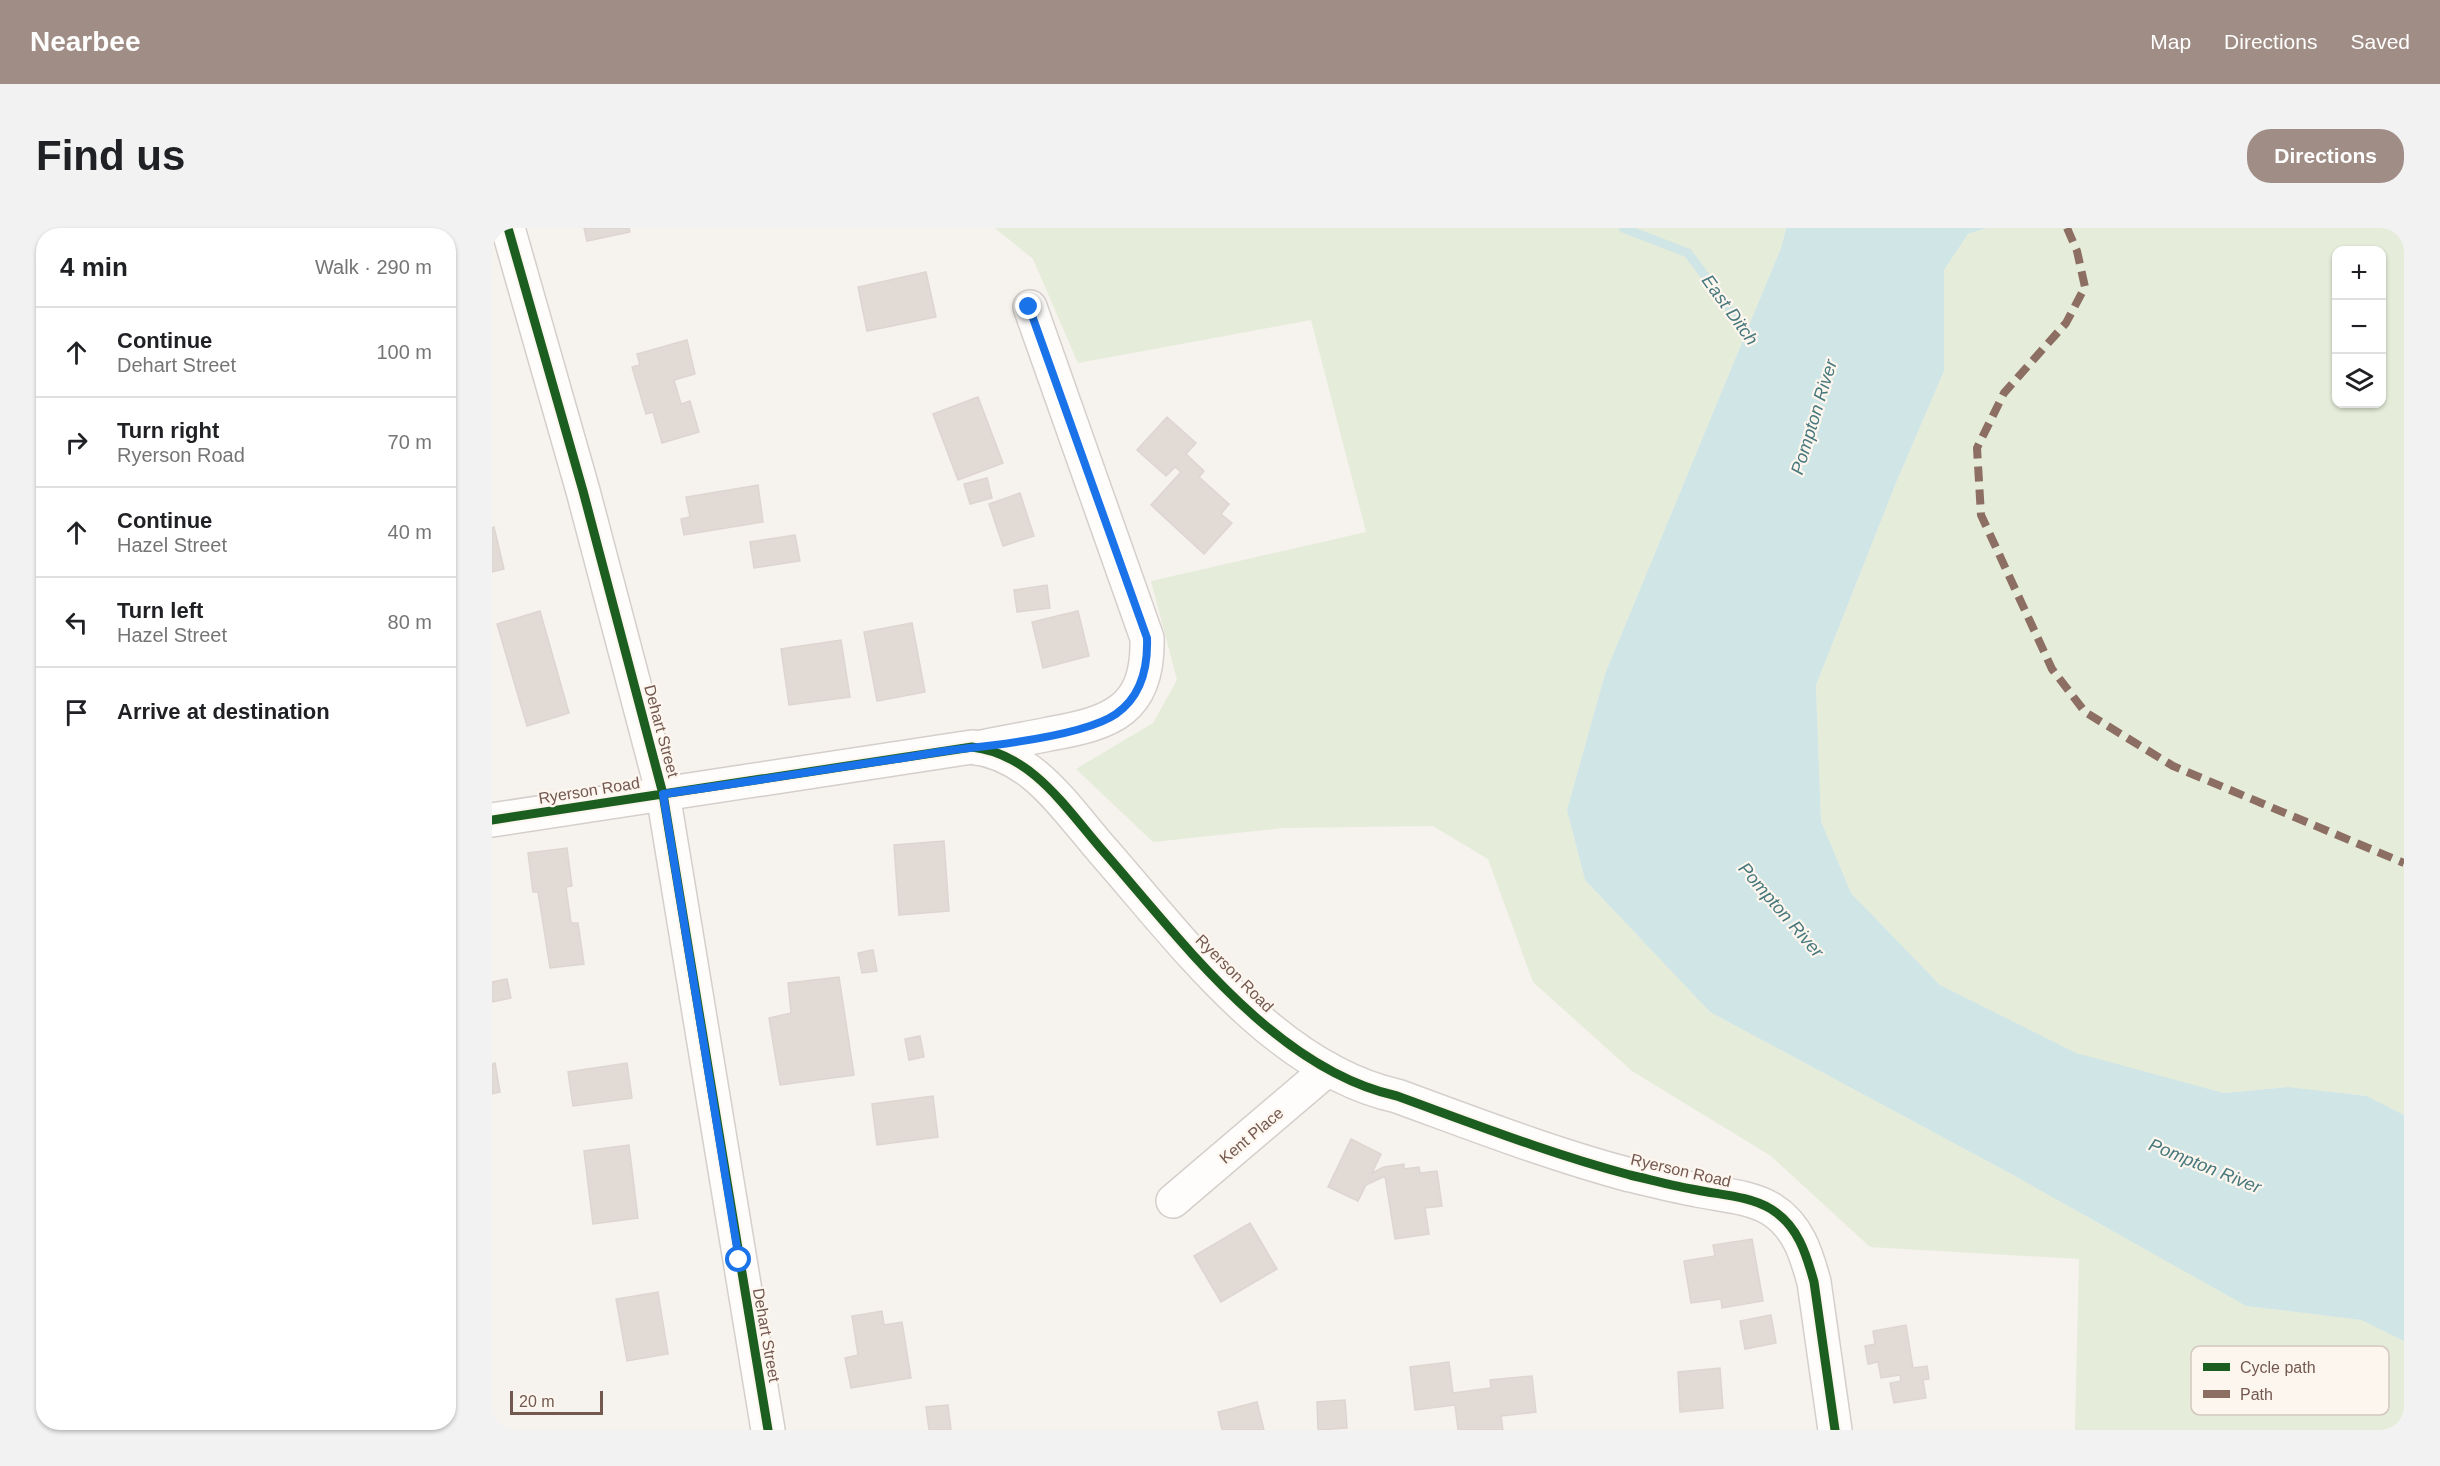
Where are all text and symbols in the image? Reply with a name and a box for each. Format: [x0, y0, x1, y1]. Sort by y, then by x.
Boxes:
text: Nearbee [30, 26, 141, 57]
text: Map [2150, 30, 2191, 53]
text: Directions [2224, 30, 2317, 53]
text: Saved [2350, 30, 2410, 53]
button: Directions [2247, 129, 2404, 183]
text: Find us [36, 132, 185, 179]
map controls [2332, 246, 2386, 408]
button: + [2332, 246, 2386, 300]
text: 4 min [60, 252, 128, 282]
text: Walk · 290 m [315, 256, 432, 278]
water label: East Ditch [1698, 271, 1762, 349]
route end [1015, 293, 1041, 319]
button: − [2332, 300, 2386, 354]
text: Continue [117, 328, 212, 353]
icon: ahead [60, 336, 93, 369]
text: 100 m [376, 341, 432, 363]
text: Dehart Street [117, 354, 236, 376]
button: layers [2332, 354, 2386, 408]
water label: Pompton River [1787, 356, 1841, 477]
text: Turn right [117, 418, 219, 443]
icon: right [60, 426, 93, 459]
text: 70 m [388, 431, 432, 453]
text: Ryerson Road [117, 444, 245, 466]
text: Continue [117, 508, 212, 533]
icon: ahead [60, 516, 93, 549]
text: 40 m [388, 521, 432, 543]
text: Hazel Street [117, 534, 227, 556]
text: Turn left [117, 598, 203, 623]
icon: left [60, 606, 93, 639]
text: 80 m [388, 611, 432, 633]
text: Hazel Street [117, 624, 227, 646]
street label: Dehart Street [641, 683, 682, 780]
icon: arrive [60, 696, 93, 729]
text: Arrive at destination [117, 699, 330, 724]
street label: Ryerson Road [537, 774, 641, 807]
water label: Pompton River [1734, 859, 1828, 962]
street label: Ryerson Road [1192, 931, 1277, 1016]
street label: Kent Place [1216, 1104, 1286, 1167]
water label: Pompton River [2146, 1134, 2265, 1198]
street label: Ryerson Road [1629, 1151, 1733, 1190]
route start [725, 1246, 751, 1272]
street label: Dehart Street [750, 1287, 783, 1384]
legend [2191, 1346, 2389, 1415]
text: Cycle path [2240, 1359, 2316, 1376]
text: Path [2240, 1386, 2273, 1403]
scale bar [510, 1388, 603, 1416]
text: 20 m [519, 1393, 555, 1410]

